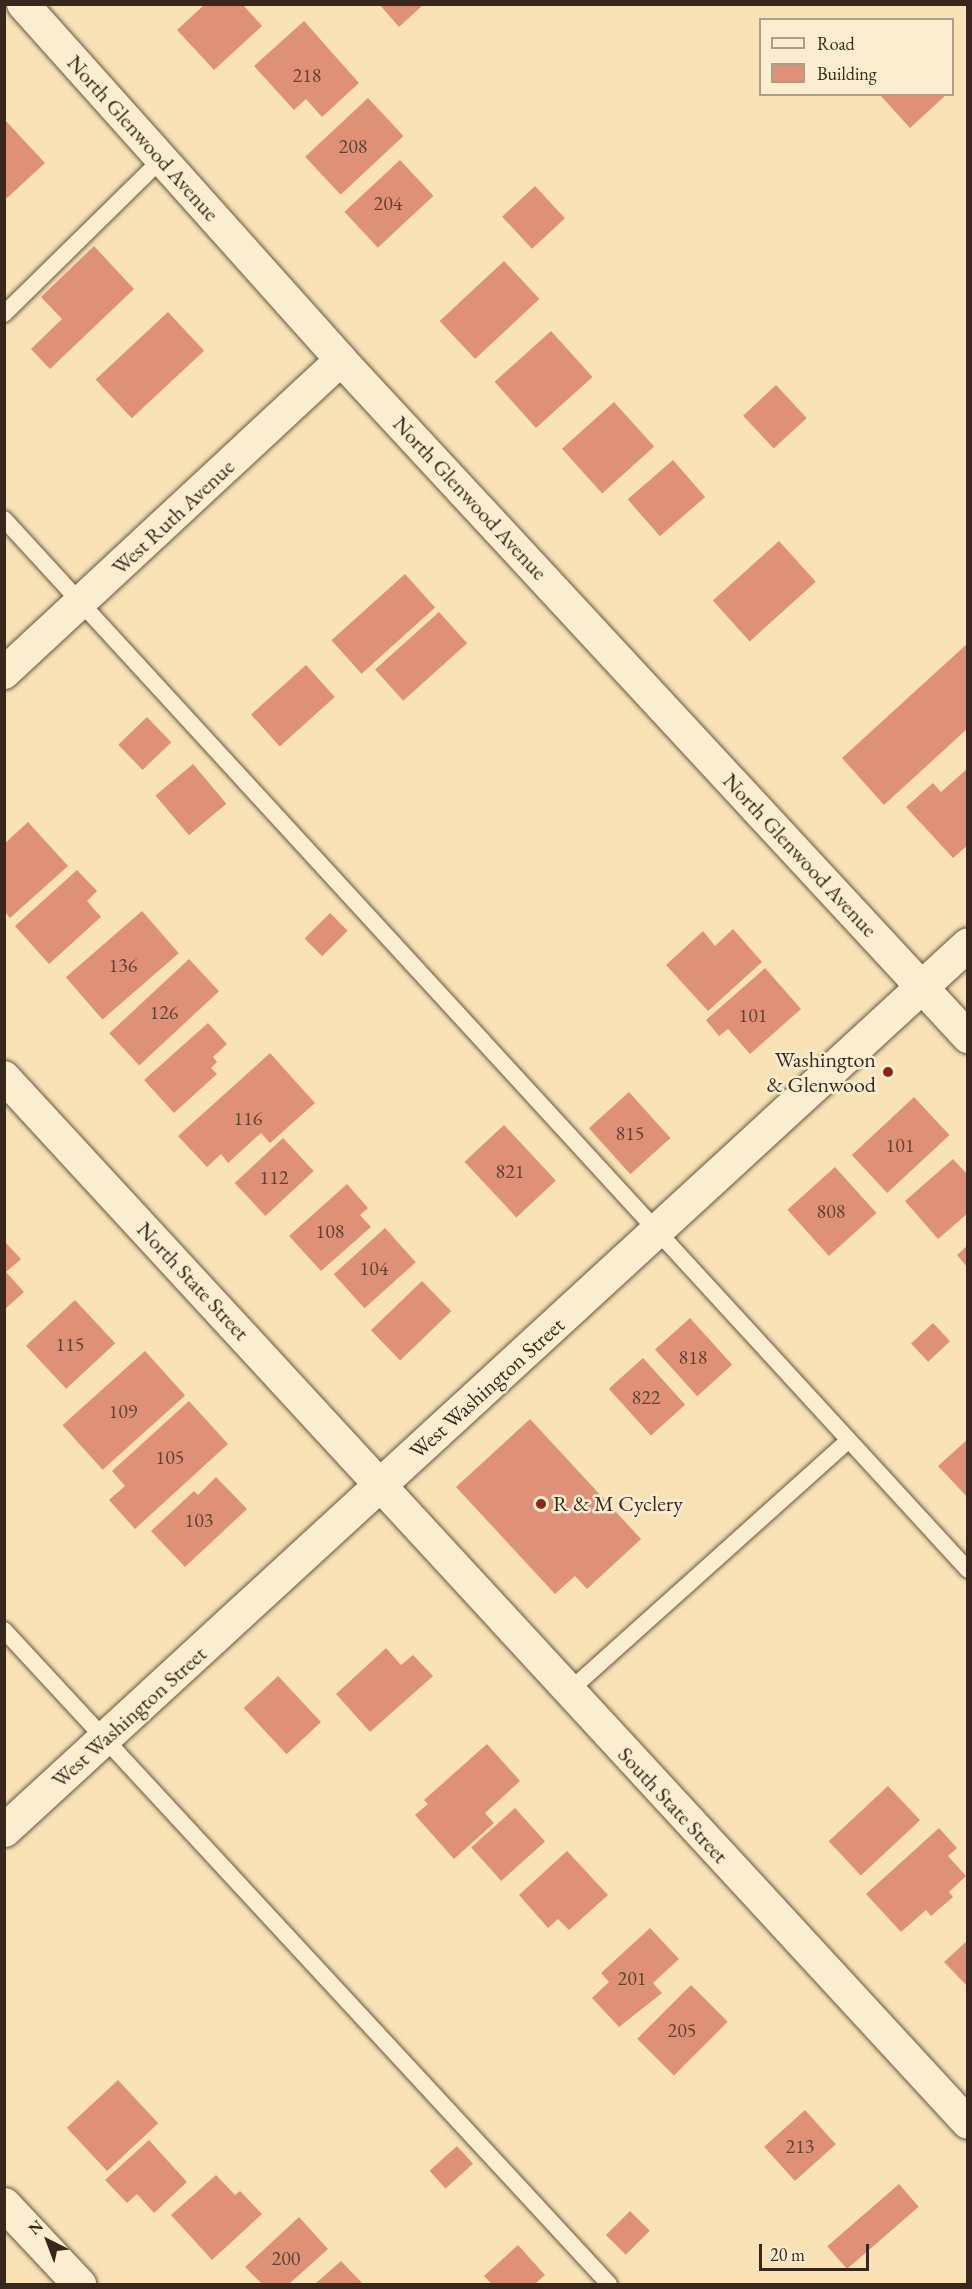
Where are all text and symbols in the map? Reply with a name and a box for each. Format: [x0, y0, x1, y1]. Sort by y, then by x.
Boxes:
legend [759, 18, 954, 96]
text: Road [817, 32, 855, 55]
street label: North Glenwood Avenue [62, 50, 224, 226]
text: Building [817, 62, 877, 85]
house number: 218 [293, 63, 321, 87]
house number: 208 [339, 134, 367, 158]
house number: 204 [374, 191, 402, 215]
street label: North Glenwood Avenue [387, 411, 553, 585]
street label: West Ruth Avenue [106, 453, 240, 581]
street label: North Glenwood Avenue [717, 768, 883, 942]
house number: 136 [109, 953, 137, 977]
house number: 126 [150, 1000, 178, 1024]
house number: 101 [739, 1003, 767, 1027]
place label: Washington & Glenwood [767, 1046, 876, 1098]
marker: Washington & Glenwood [881, 1065, 895, 1079]
house number: 116 [234, 1106, 262, 1130]
house number: 815 [616, 1121, 644, 1145]
house number: 101 [886, 1133, 914, 1157]
house number: 821 [496, 1159, 524, 1183]
house number: 112 [260, 1165, 288, 1189]
house number: 808 [817, 1199, 845, 1223]
street label: North State Street [131, 1216, 255, 1346]
house number: 108 [316, 1219, 344, 1243]
house number: 104 [360, 1256, 388, 1280]
street label: West Washington Street [404, 1312, 570, 1464]
house number: 115 [56, 1332, 84, 1356]
house number: 818 [679, 1345, 707, 1369]
house number: 822 [632, 1385, 660, 1409]
house number: 109 [109, 1399, 137, 1423]
house number: 105 [156, 1445, 184, 1469]
place label: R & M Cyclery [553, 1491, 683, 1517]
marker: R & M Cyclery [534, 1497, 548, 1511]
house number: 103 [185, 1508, 213, 1532]
street label: West Washington Street [46, 1641, 212, 1793]
street label: South State Street [612, 1741, 734, 1869]
house number: 201 [618, 1966, 646, 1990]
house number: 205 [668, 2018, 696, 2042]
house number: 213 [786, 2134, 814, 2158]
north arrow [18, 2211, 78, 2271]
text: N [24, 2215, 47, 2239]
scale bar [762, 2232, 872, 2270]
text: 20 m [770, 2243, 805, 2266]
house number: 200 [272, 2246, 300, 2270]

